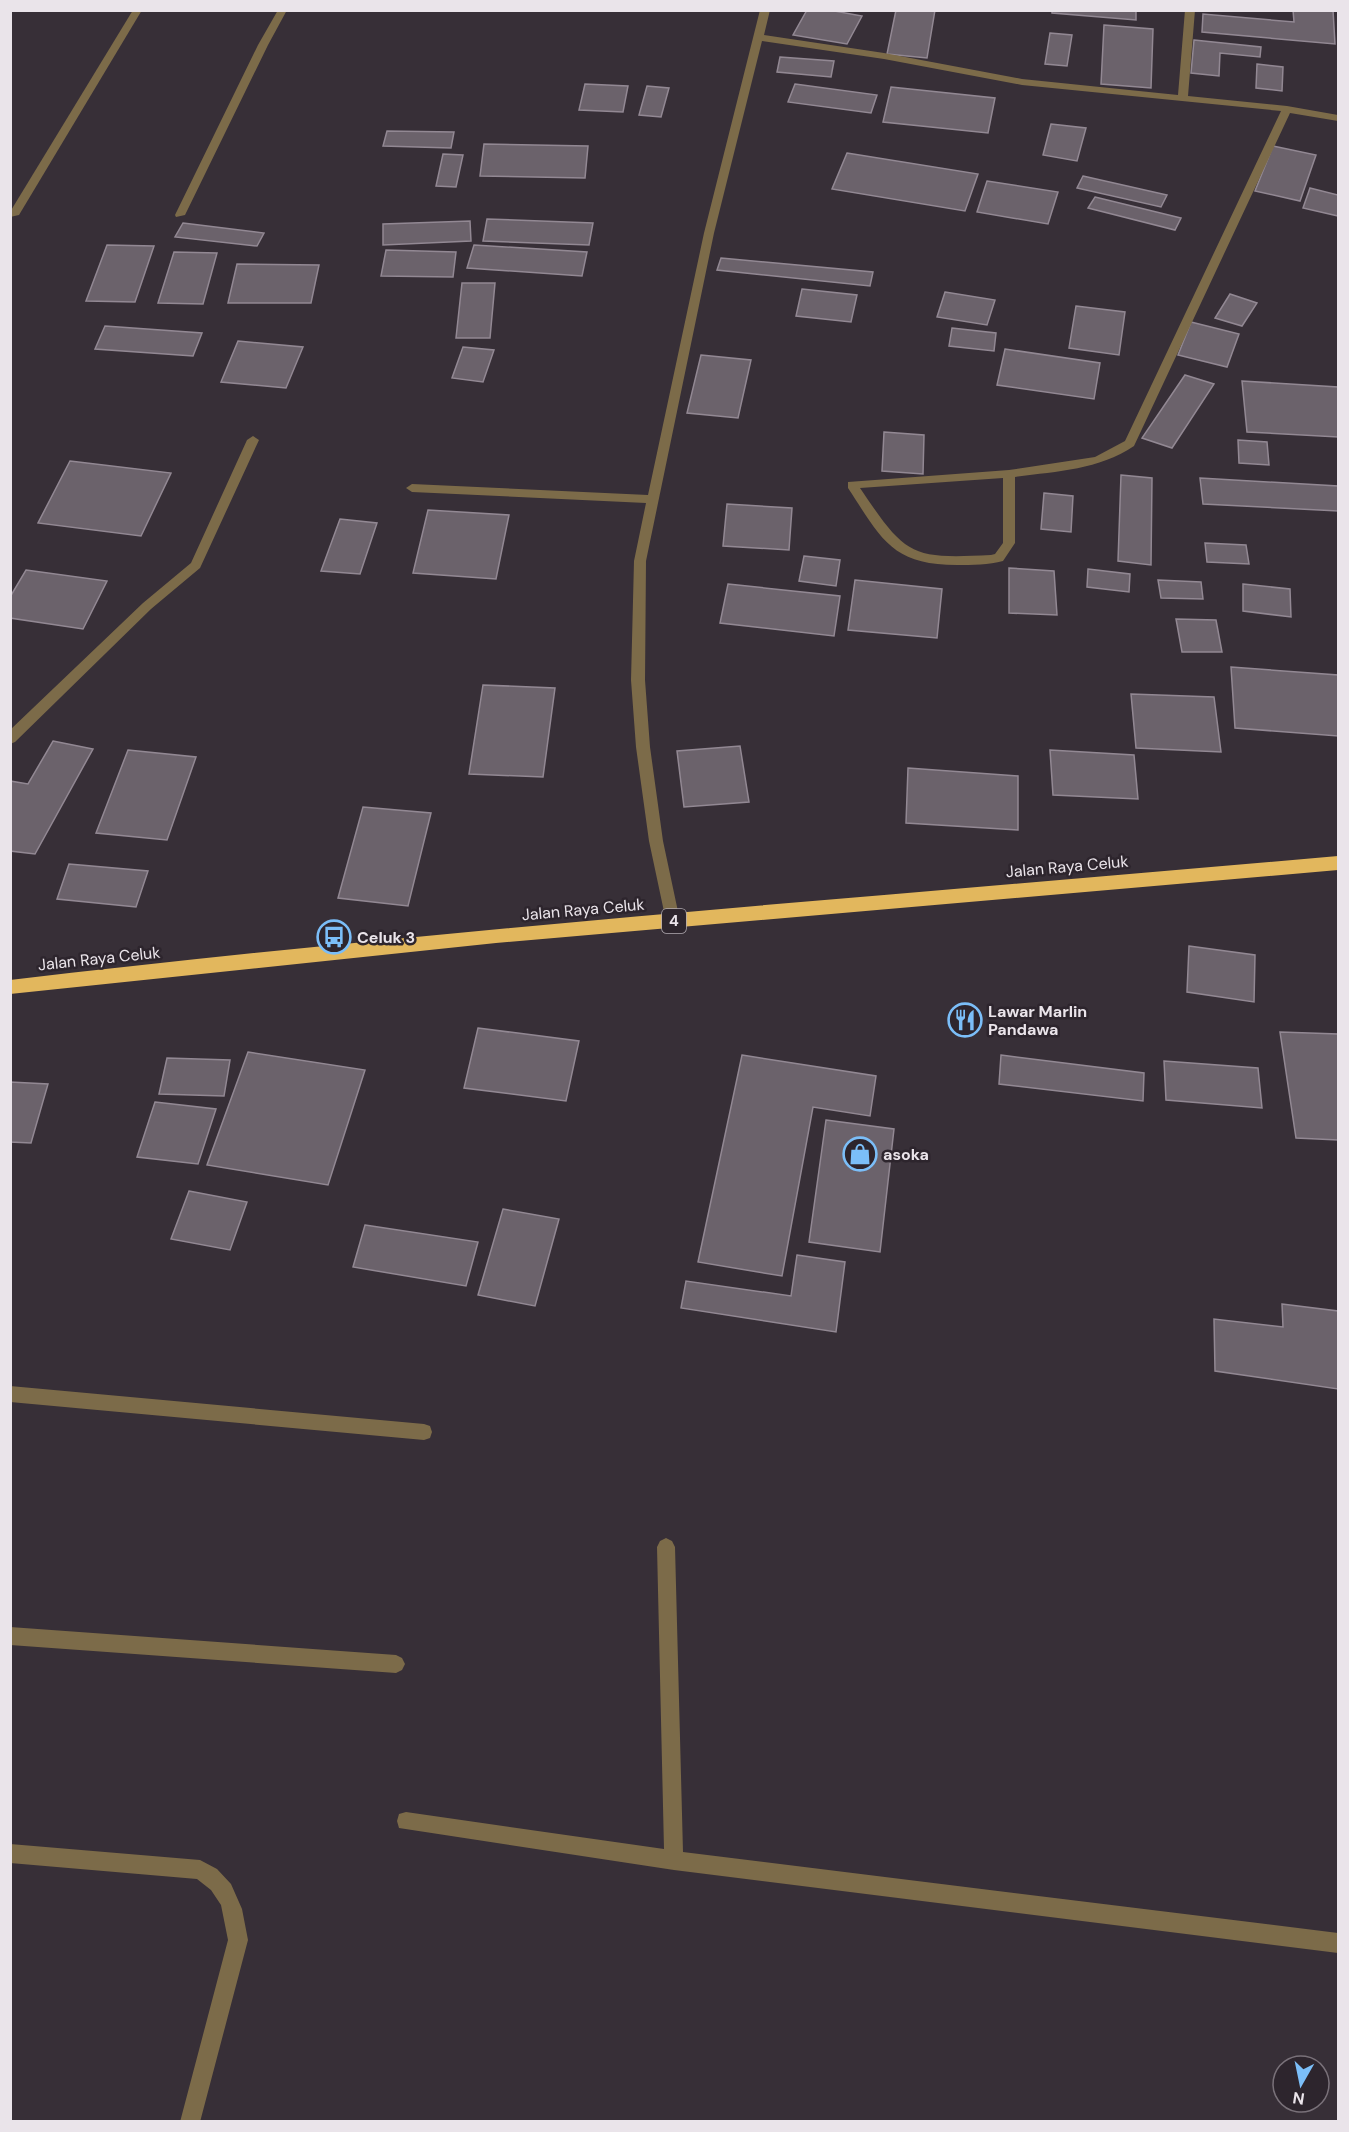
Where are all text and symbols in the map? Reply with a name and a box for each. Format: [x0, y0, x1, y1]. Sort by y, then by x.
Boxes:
street label: Jalan Raya Celuk [1005, 851, 1129, 882]
street label: Jalan Raya Celuk [521, 894, 645, 925]
road number: 4 [662, 909, 686, 933]
bus stop icon: Celuk 3 [316, 919, 352, 955]
place label: Celuk 3 [357, 927, 415, 948]
street label: Jalan Raya Celuk [37, 942, 161, 975]
place label: Lawar Marlin Pandawa [988, 1001, 1087, 1040]
restaurant icon: Lawar Marlin Pandawa [947, 1002, 983, 1038]
shop icon: asoka [842, 1136, 878, 1172]
place label: asoka [883, 1144, 929, 1165]
north arrow [1271, 2054, 1331, 2114]
text: N [1291, 2087, 1306, 2110]

